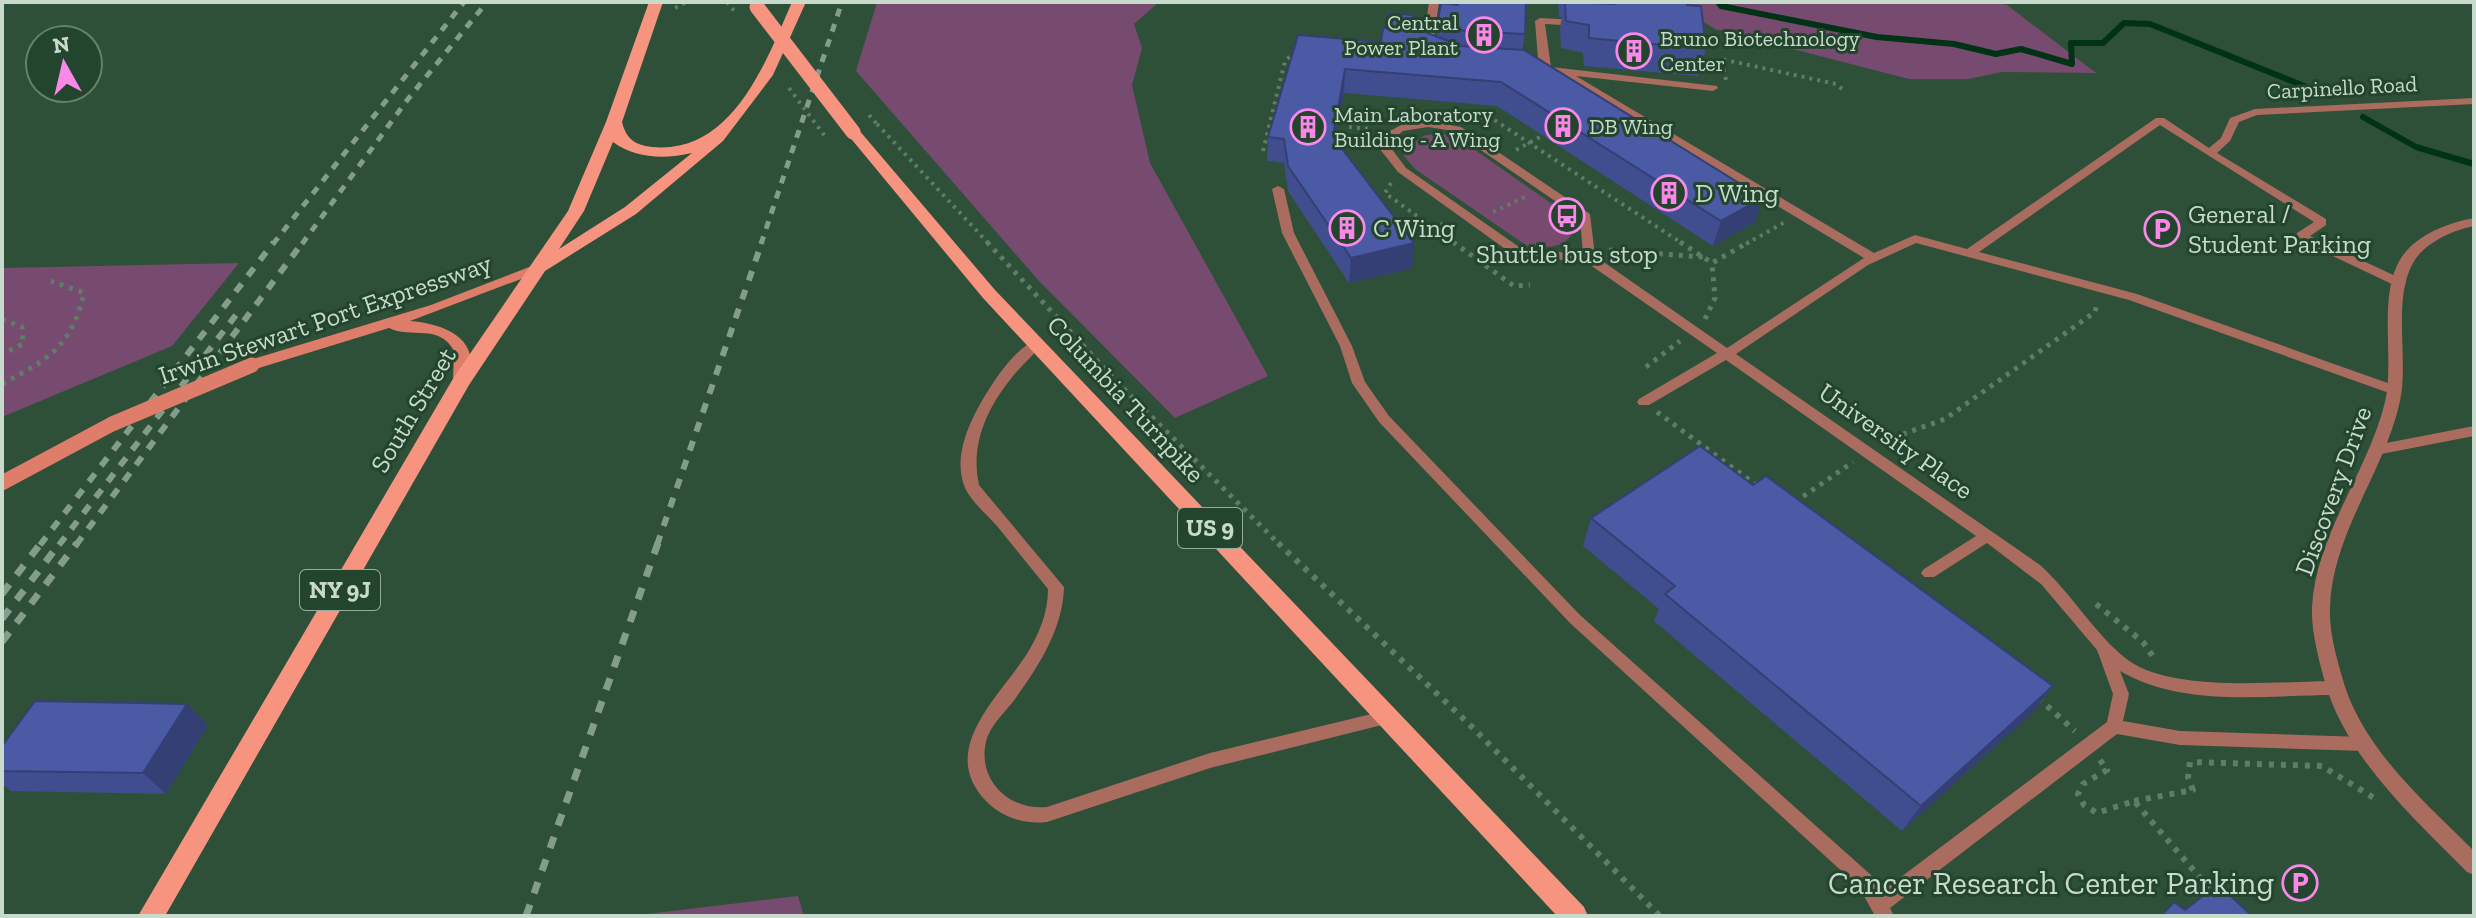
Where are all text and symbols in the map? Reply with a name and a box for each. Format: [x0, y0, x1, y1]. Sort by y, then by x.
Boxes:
place label: Central Power Plant [1344, 9, 1459, 61]
building icon: Central Power Plant [1465, 16, 1503, 54]
north arrow [24, 24, 104, 104]
place label: Bruno Biotechnology Center [1660, 25, 1861, 77]
text: N [51, 30, 72, 59]
building icon: Bruno Biotechnology Center [1615, 32, 1653, 70]
street label: Carpinello Road [2266, 70, 2418, 105]
place label: Main Laboratory Building - A Wing [1334, 101, 1500, 153]
building icon: DB Wing [1544, 107, 1582, 145]
building icon: Main Laboratory Building - A Wing [1289, 108, 1327, 146]
place label: DB Wing [1589, 113, 1673, 140]
building icon: D Wing [1650, 174, 1688, 212]
place label: D Wing [1695, 177, 1779, 209]
bus stop icon: Shuttle bus stop [1548, 197, 1586, 235]
place label: General / Student Parking [2188, 198, 2371, 260]
building icon: C Wing [1328, 209, 1366, 247]
parking icon: General / Student Parking [2143, 210, 2181, 248]
place label: C Wing [1373, 212, 1455, 244]
place label: Shuttle bus stop [1476, 238, 1658, 270]
street label: Irwin Stewart Port Expressway [154, 247, 496, 391]
street label: Columbia Turnpike [1040, 309, 1212, 489]
street label: South Street [363, 341, 463, 478]
street label: University Place [1813, 376, 1979, 506]
street label: Discovery Drive [2288, 402, 2378, 580]
road number: US 9 [1178, 508, 1242, 548]
road number: NY 9J [300, 570, 380, 610]
place label: Cancer Research Center Parking [1828, 864, 2274, 902]
parking icon: Cancer Research Center Parking [2281, 864, 2319, 902]

